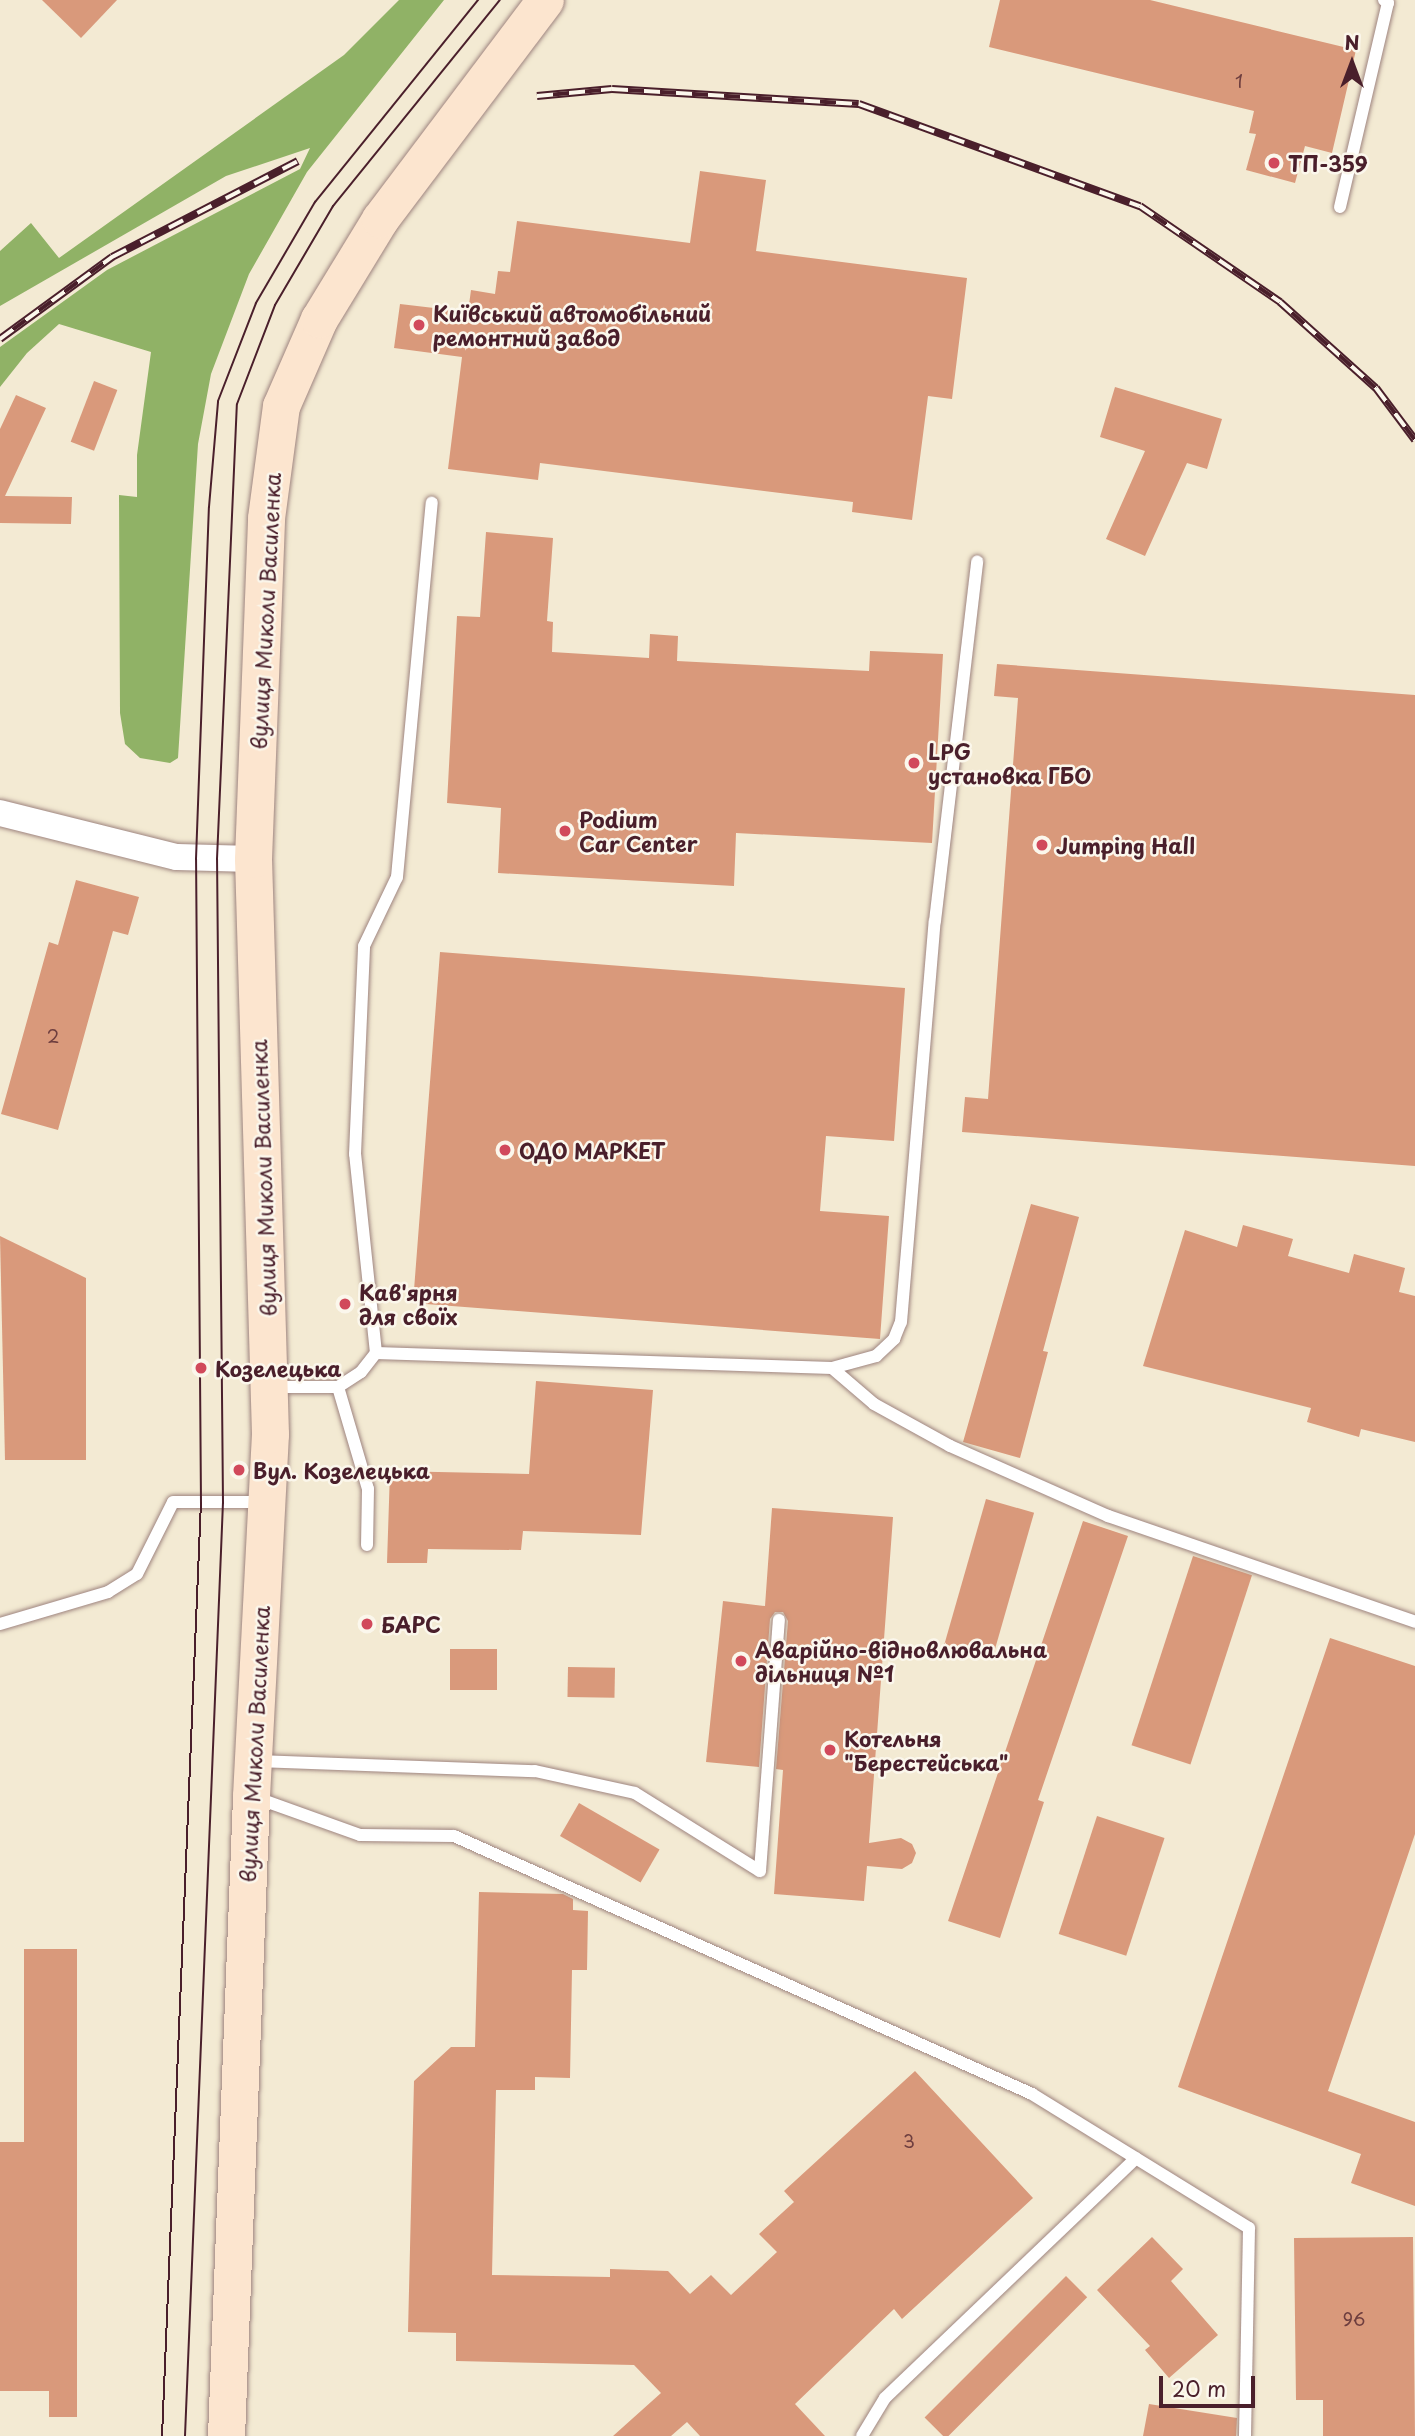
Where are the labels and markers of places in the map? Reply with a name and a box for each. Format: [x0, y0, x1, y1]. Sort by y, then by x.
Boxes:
place label: ТП-359 [1288, 150, 1368, 176]
marker: ТП-359 [1266, 155, 1282, 171]
place label: Київський автомобільний ремонтний завод [433, 300, 712, 350]
marker: Київський автомобільний ремонтний завод [411, 317, 427, 333]
place label: LPG установка ГБО [928, 738, 1092, 788]
marker: LPG установка ГБО [906, 755, 922, 771]
place label: Podium Car Center [579, 806, 699, 856]
marker: Podium Car Center [557, 823, 573, 839]
place label: Jumping Hall [1056, 832, 1196, 858]
marker: Jumping Hall [1034, 837, 1050, 853]
place label: ОДО МАРКЕТ [519, 1137, 667, 1163]
marker: ОДО МАРКЕТ [497, 1142, 513, 1158]
place label: Кав'ярня для своїх [359, 1279, 458, 1329]
marker: Кав'ярня для своїх [337, 1296, 353, 1312]
place label: Козелецька [215, 1355, 341, 1381]
marker: Козелецька [193, 1360, 209, 1376]
place label: Вул. Козелецька [253, 1457, 430, 1483]
marker: Вул. Козелецька [231, 1462, 247, 1478]
place label: БАРС [381, 1611, 441, 1637]
marker: БАРС [359, 1616, 375, 1632]
place label: Аварійно-відновлювальна дільниця №1 [755, 1636, 1047, 1686]
marker: Аварійно-відновлювальна дільниця №1 [733, 1653, 749, 1669]
place label: Котельня "Берестейська" [844, 1725, 1008, 1775]
marker: Котельня "Берестейська" [822, 1742, 838, 1758]

